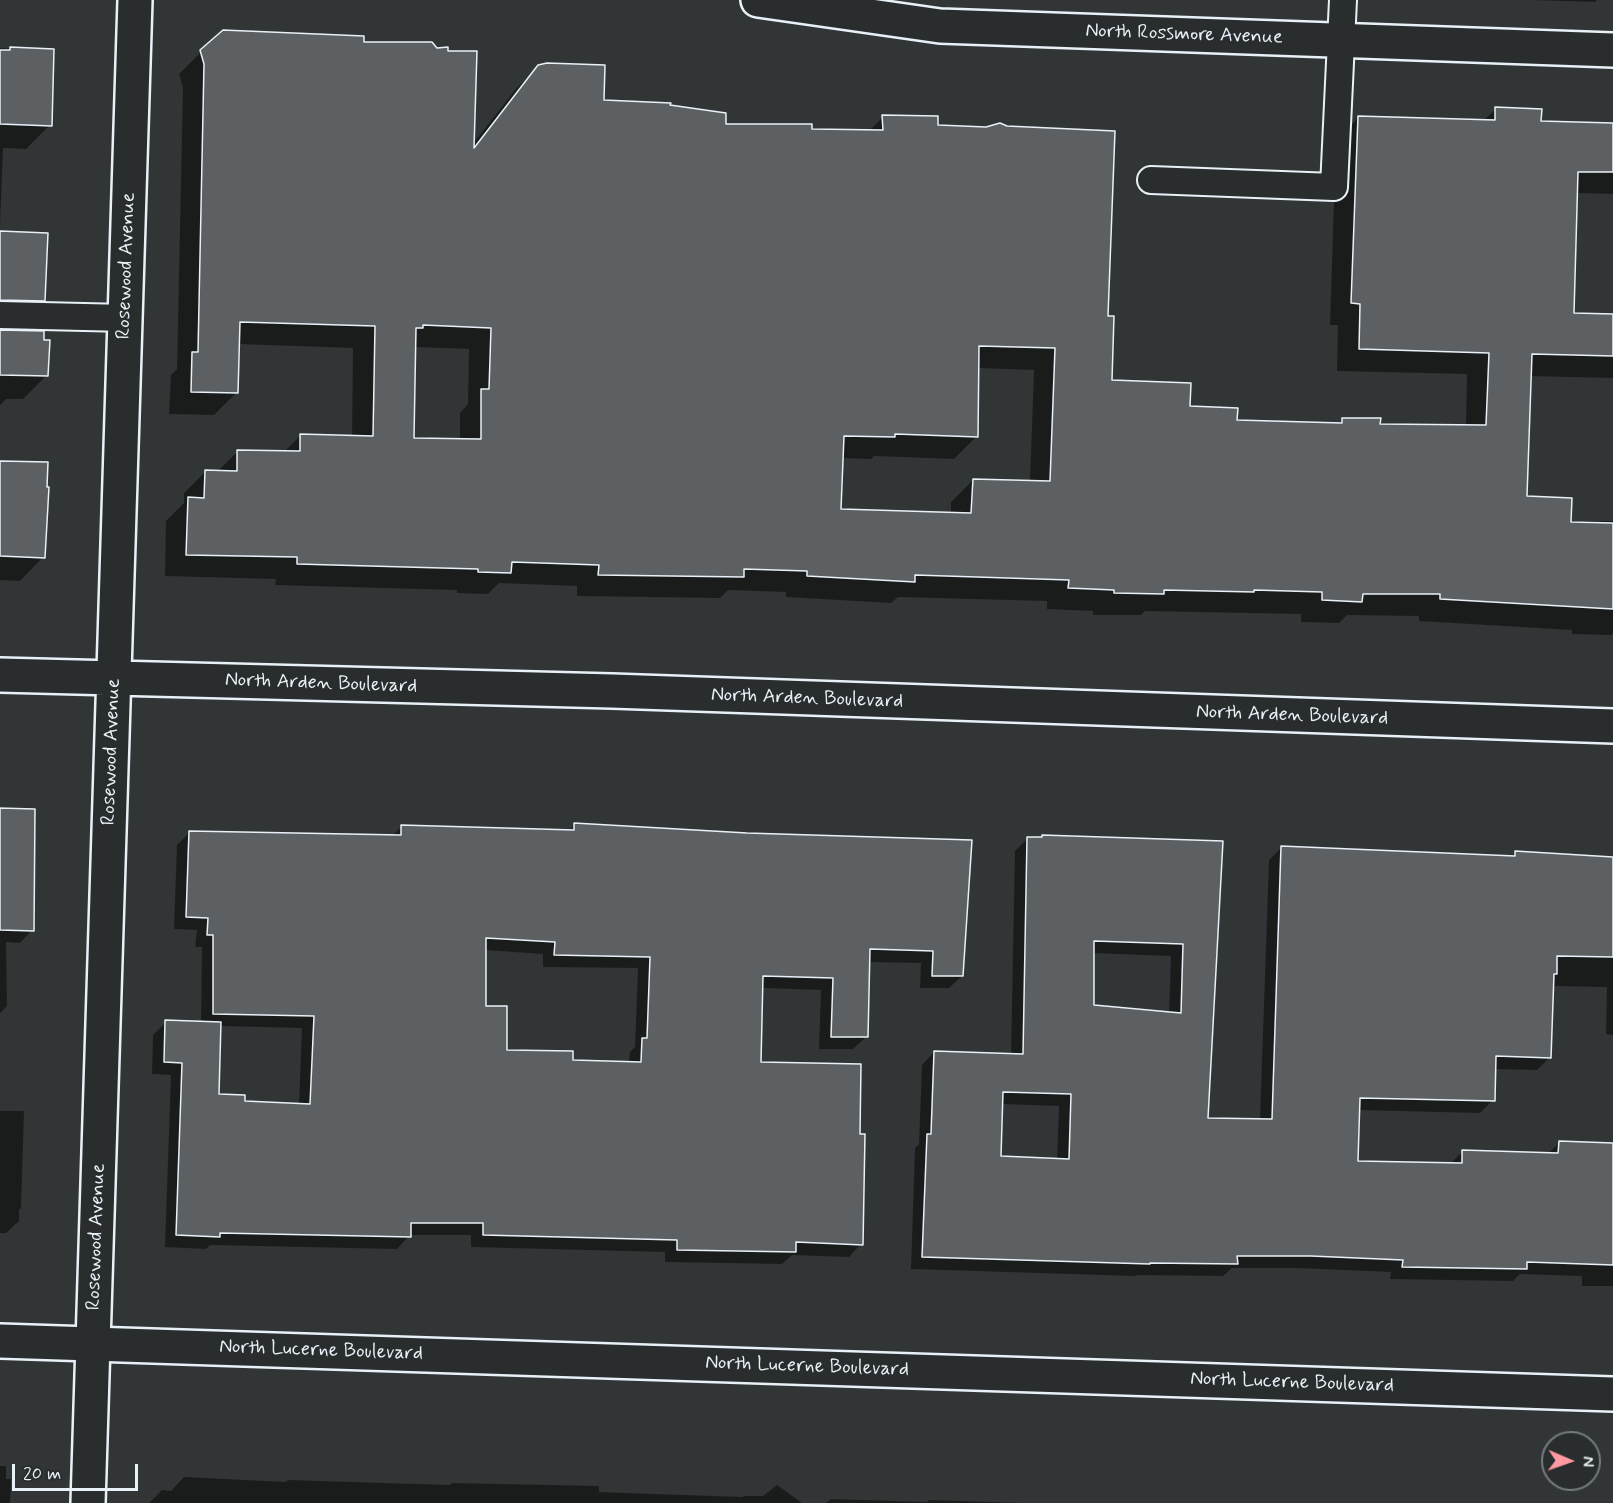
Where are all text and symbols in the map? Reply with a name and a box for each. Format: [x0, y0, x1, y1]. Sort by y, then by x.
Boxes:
street label: North Rossmore Avenue [1085, 20, 1283, 50]
street label: Rosewood Avenue [112, 192, 142, 340]
street label: North Arden Boulevard [224, 669, 418, 699]
street label: Rosewood Avenue [97, 678, 127, 826]
street label: North Arden Boulevard [710, 684, 904, 714]
street label: North Arden Boulevard [1195, 701, 1389, 731]
street label: Rosewood Avenue [82, 1163, 112, 1311]
street label: North Lucerne Boulevard [219, 1335, 423, 1367]
street label: North Lucerne Boulevard [705, 1351, 909, 1383]
street label: North Lucerne Boulevard [1190, 1367, 1394, 1399]
north arrow [1541, 1431, 1601, 1491]
scale bar [15, 1452, 141, 1490]
text: N [1577, 1456, 1598, 1467]
text: 20 m [23, 1462, 61, 1486]

